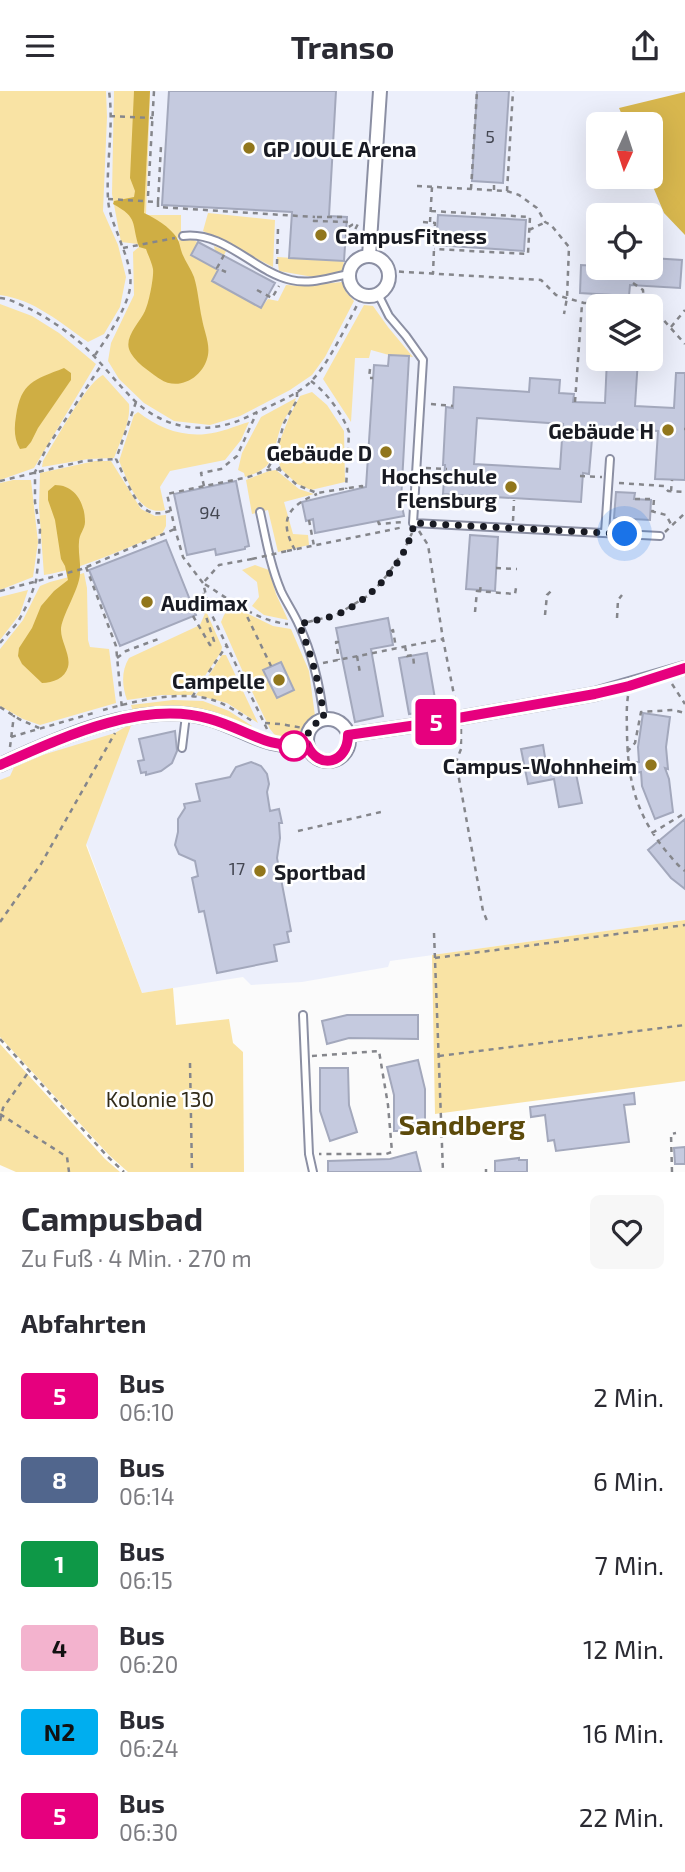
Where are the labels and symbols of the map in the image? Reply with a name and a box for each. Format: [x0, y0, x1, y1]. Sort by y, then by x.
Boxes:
north arrow [586, 112, 663, 189]
house number: 5 [485, 125, 495, 147]
place label: GP JOULE Arena [263, 136, 416, 161]
marker: GP JOULE Arena [241, 140, 257, 156]
place label: CampusFitness [335, 223, 487, 248]
marker: CampusFitness [313, 227, 329, 243]
place label: Gebäude H [548, 418, 654, 443]
marker: Gebäude H [660, 422, 676, 438]
place label: Gebäude D [266, 440, 372, 465]
marker: Gebäude D [378, 444, 394, 460]
place label: Hochschule Flensburg [381, 463, 497, 512]
marker: Hochschule Flensburg [503, 479, 519, 495]
house number: 94 [199, 501, 221, 523]
your location [607, 516, 642, 551]
place label: Audimax [161, 590, 248, 615]
marker: Audimax [139, 594, 155, 610]
place label: Campelle [172, 668, 265, 693]
marker: Campelle [271, 672, 287, 688]
line badge: 5 [413, 699, 459, 745]
unlabelled marker [279, 731, 309, 761]
place label: Campus-Wohnheim [443, 753, 637, 778]
marker: Campus-Wohnheim [643, 757, 659, 773]
house number: 17 [229, 857, 245, 879]
place label: Sportbad [274, 859, 366, 884]
marker: Sportbad [252, 863, 268, 879]
park label: Kolonie 130 [106, 1086, 214, 1111]
district label: Sandberg [399, 1107, 525, 1141]

